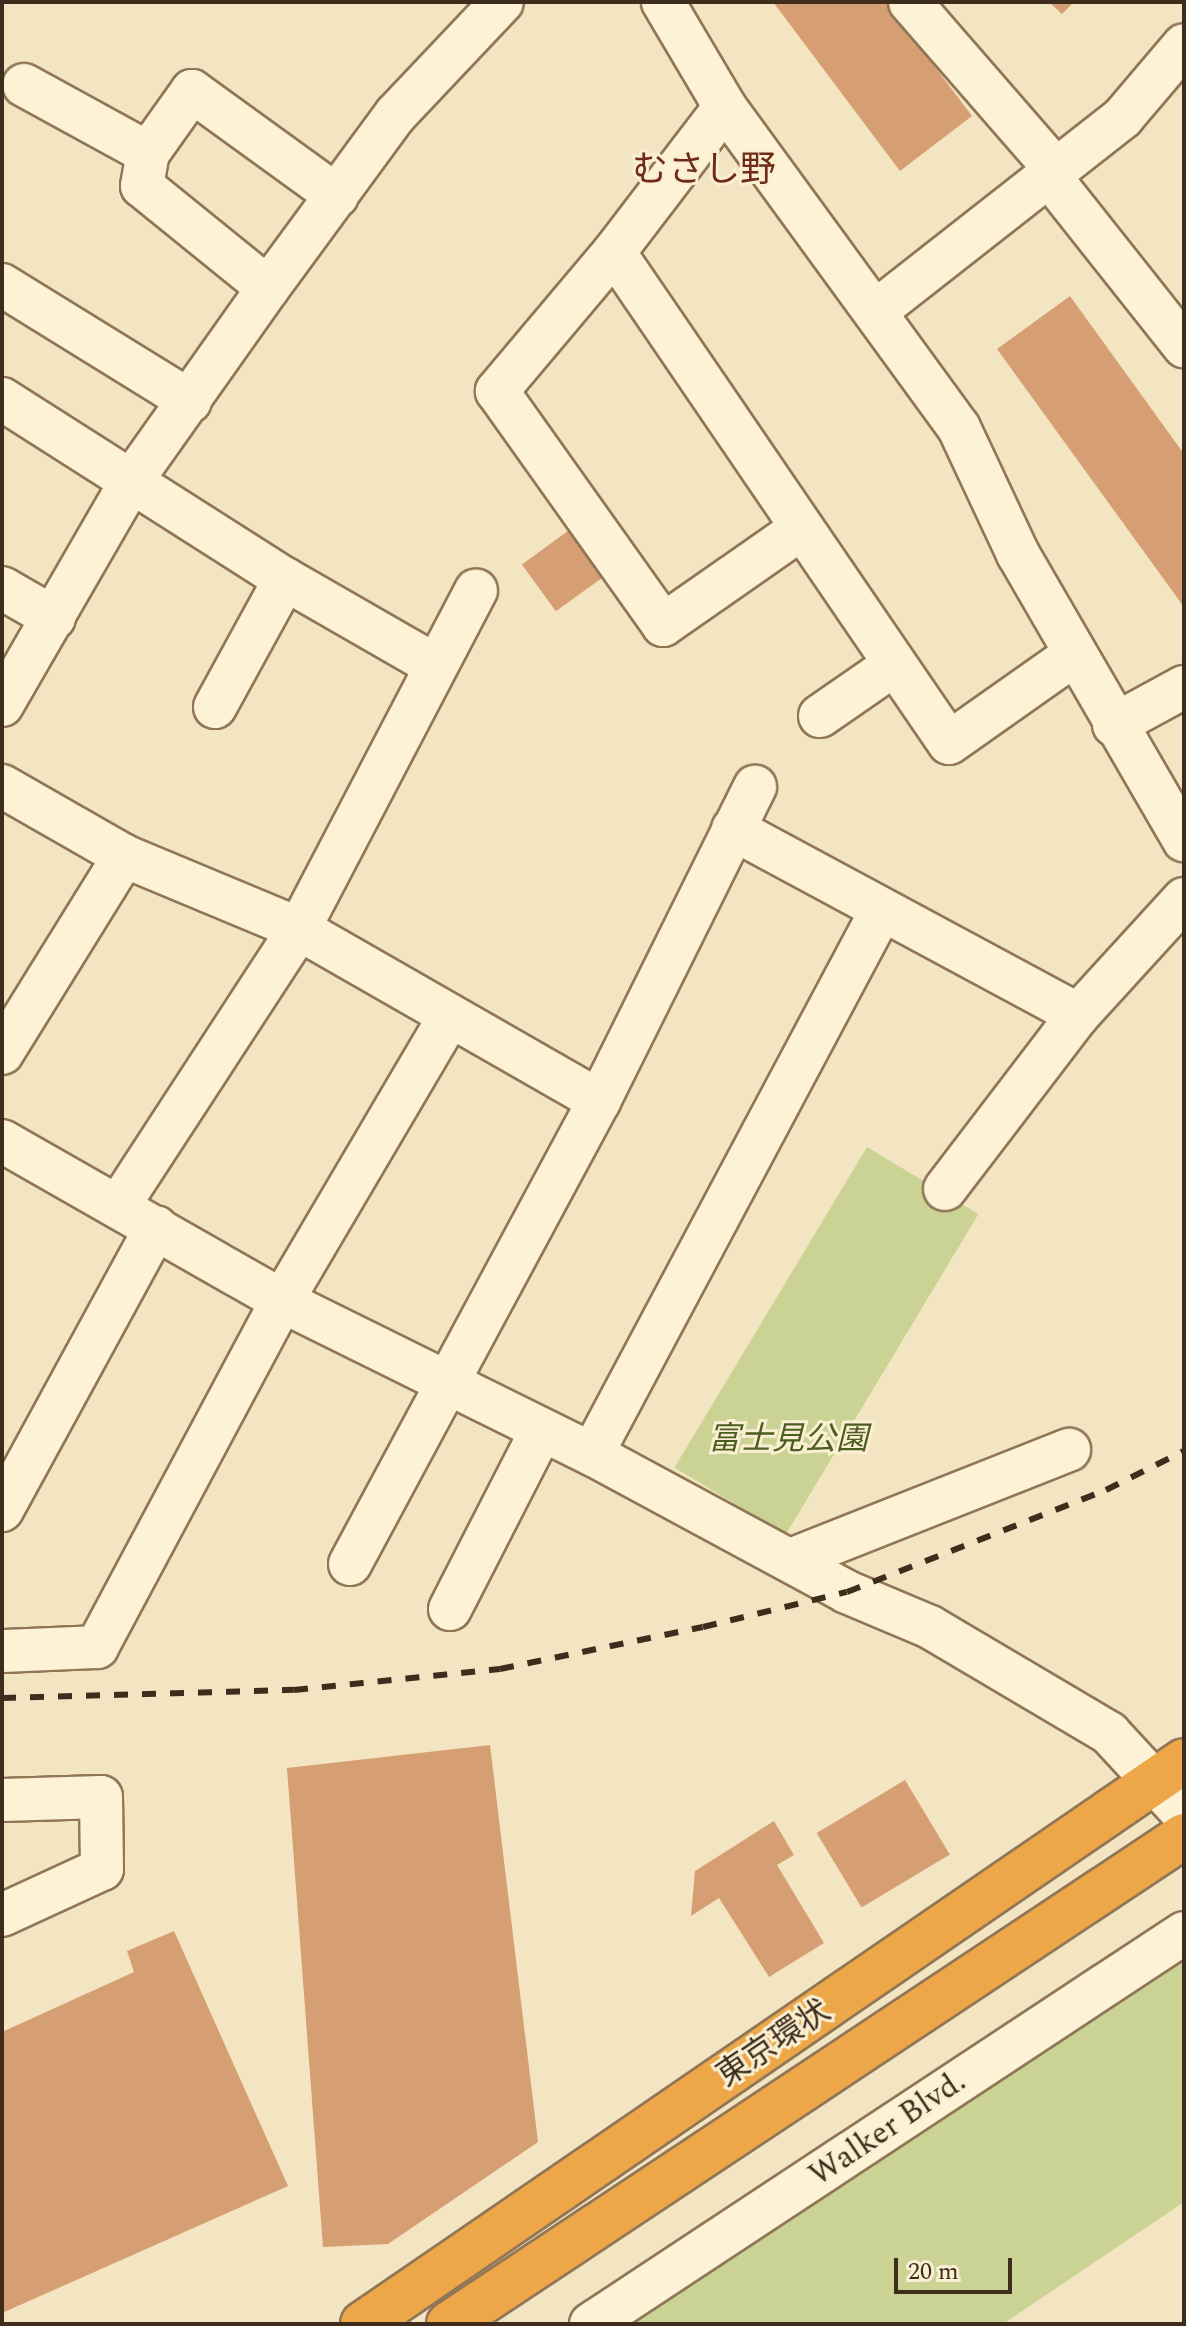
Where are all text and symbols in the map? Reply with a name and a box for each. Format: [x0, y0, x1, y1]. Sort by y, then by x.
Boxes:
district label: むさし野 [632, 149, 776, 193]
park label: 富士見公園 [708, 1421, 868, 1459]
street label: 東京環状 [710, 1992, 838, 2096]
street label: Walker Blvd. [802, 2063, 974, 2195]
scale bar [898, 2242, 1016, 2292]
text: 20 m [908, 2254, 959, 2290]

